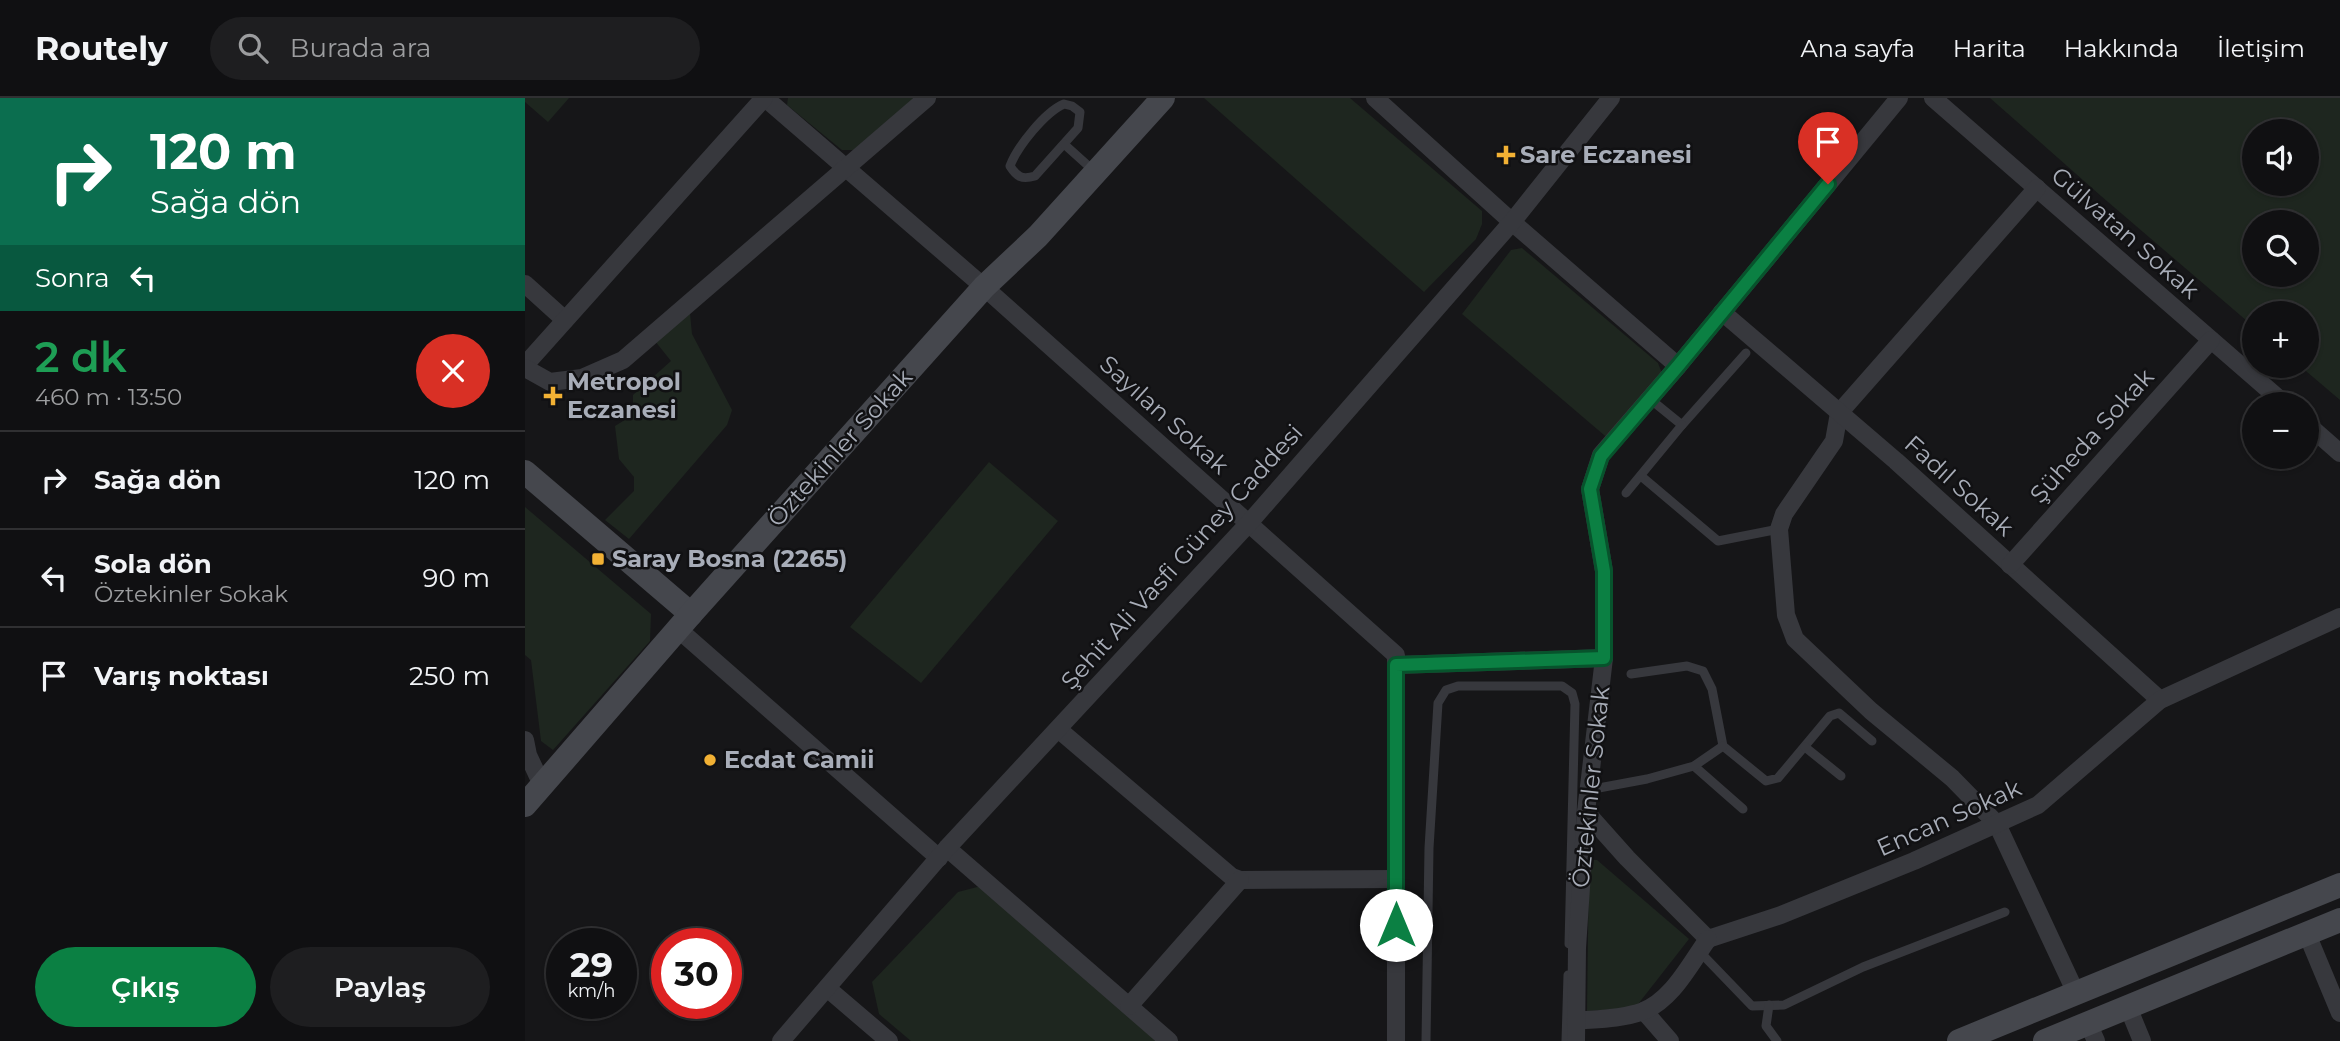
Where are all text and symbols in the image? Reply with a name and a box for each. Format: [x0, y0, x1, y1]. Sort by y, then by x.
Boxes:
search box [210, 17, 700, 80]
text: Routely [35, 28, 168, 68]
icon: search [234, 29, 272, 67]
text: Burada ara [290, 32, 431, 64]
text: Ana sayfa [1800, 34, 1915, 63]
text: Harita [1953, 34, 2026, 63]
text: Hakkında [2064, 34, 2179, 63]
text: İletişim [2217, 34, 2305, 63]
pin [1798, 112, 1858, 184]
map controls [2242, 119, 2319, 469]
button: sound [2242, 119, 2319, 196]
text: 120 m [150, 122, 297, 181]
icon: arrive [1809, 123, 1847, 161]
icon: right [35, 126, 126, 217]
place label: Sare Eczanesi [1520, 140, 1692, 169]
marker: Sare Eczanesi [1498, 147, 1514, 163]
street label: Gülvatan Sokak [2046, 161, 2206, 305]
text: Sağa dön [150, 182, 301, 221]
button: search [2242, 210, 2319, 287]
icon: left [124, 259, 162, 297]
text: Sonra [35, 262, 110, 294]
button: + [2242, 301, 2319, 378]
text: 2 dk [35, 331, 127, 383]
button: close [416, 334, 490, 408]
street label: Sayılan Sokak [1094, 349, 1235, 481]
street label: Öztekinler Sokak [761, 362, 919, 533]
street label: Şüheda Sokak [2024, 362, 2160, 509]
place label: Metropol Eczanesi [567, 367, 681, 424]
text: 460 m · 13:50 [35, 383, 182, 411]
marker: Metropol Eczanesi [545, 388, 561, 404]
button: − [2242, 392, 2319, 469]
street label: Şehit Ali Vasfi Güney Caddesi [1055, 418, 1309, 695]
street label: Fadıl Sokak [1899, 429, 2020, 543]
icon: right [35, 461, 73, 499]
text: Sağa dön [94, 464, 221, 496]
text: 120 m [414, 464, 490, 496]
place label: Saray Bosna (2265) [612, 544, 847, 573]
text: Sola dön [94, 548, 212, 580]
marker: Saray Bosna (2265) [590, 551, 606, 567]
icon: left [35, 559, 73, 597]
text: 90 m [423, 562, 490, 594]
text: Öztekinler Sokak [94, 580, 288, 608]
icon: arrive [35, 657, 73, 695]
text: Varış noktası [94, 660, 269, 692]
text: 250 m [409, 660, 490, 692]
street label: Öztekinler Sokak [1565, 684, 1616, 889]
place label: Ecdat Camii [724, 745, 874, 774]
marker: Ecdat Camii [702, 752, 718, 768]
street label: Encan Sokak [1872, 773, 2026, 862]
position arrow [1359, 888, 1433, 962]
speed limit sign: 30 [651, 928, 742, 1019]
text: 29 [570, 943, 613, 986]
button: Çıkış [35, 947, 256, 1027]
button: Paylaş [270, 947, 490, 1027]
text: km/h [567, 980, 616, 1002]

